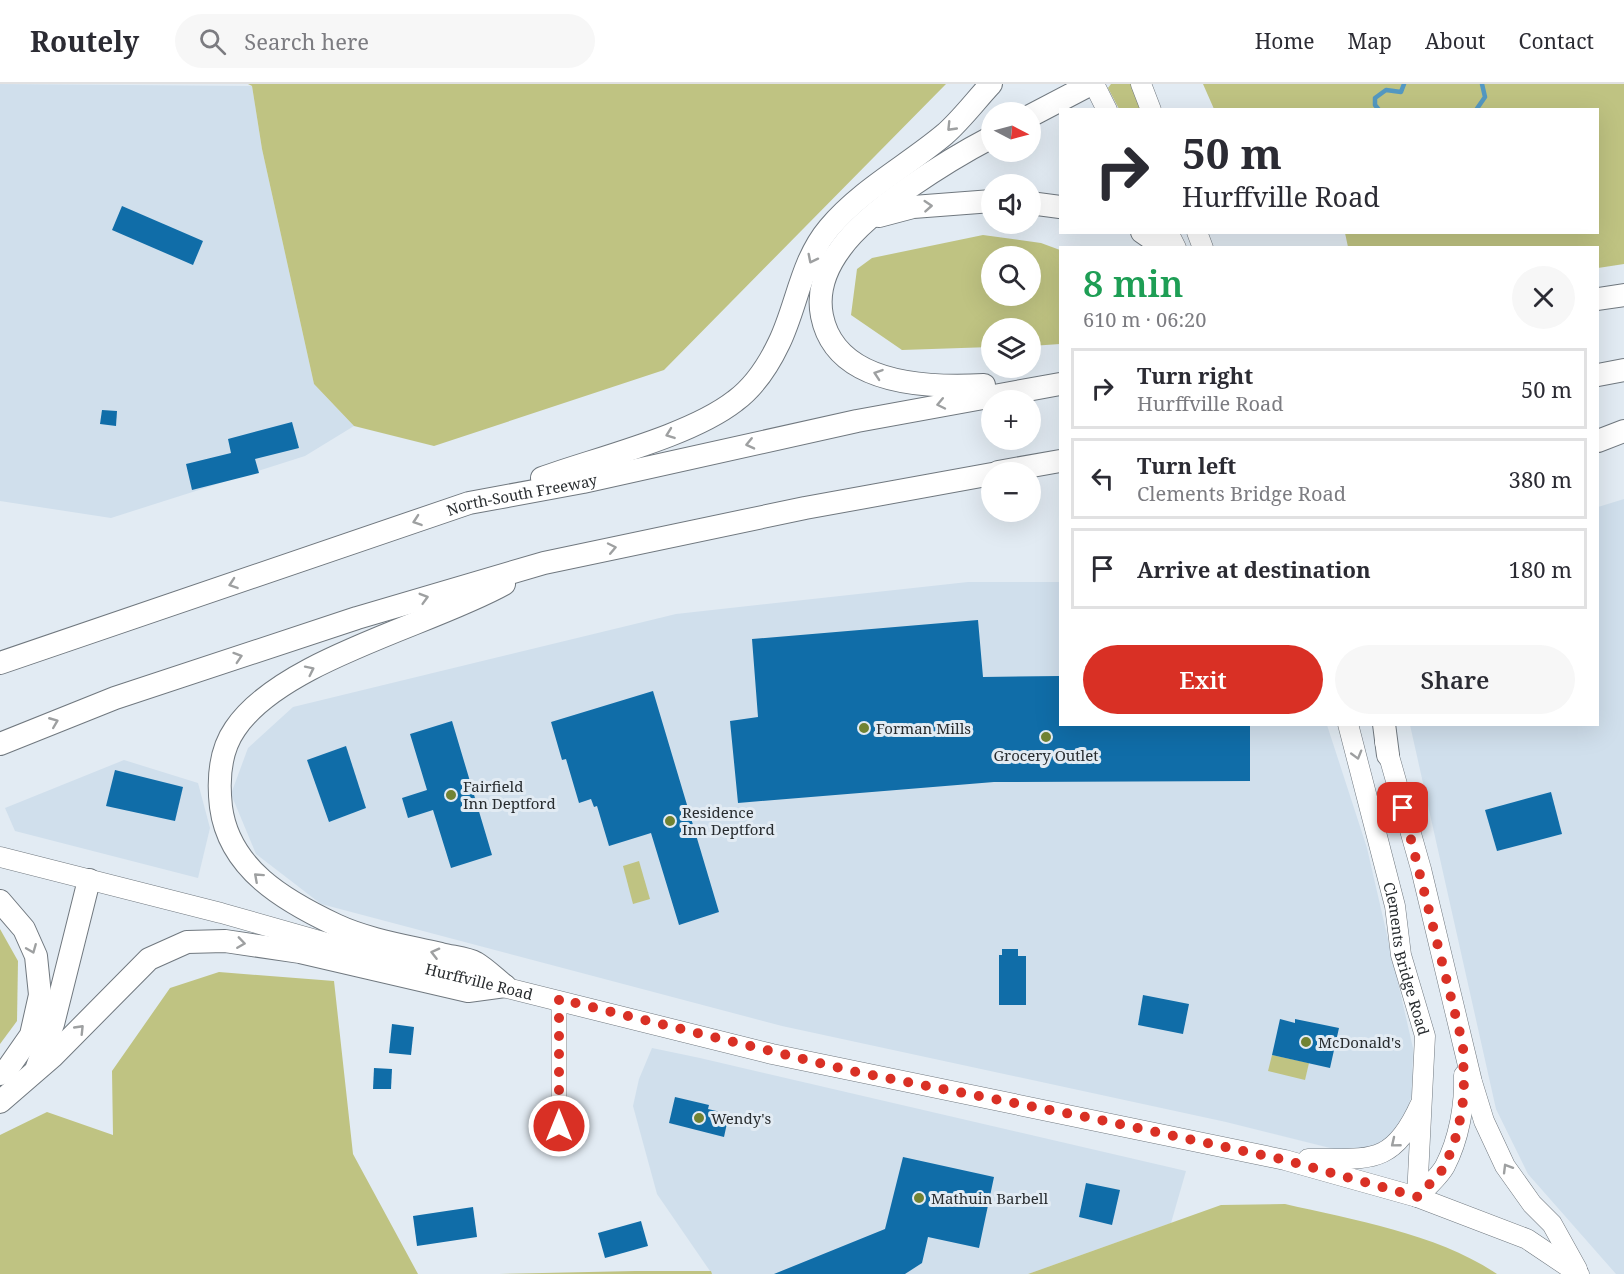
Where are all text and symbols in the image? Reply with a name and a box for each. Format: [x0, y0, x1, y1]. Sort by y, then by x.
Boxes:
search box [175, 14, 595, 68]
text: Routely [30, 22, 139, 60]
icon: search [196, 25, 229, 58]
text: Search here [244, 26, 369, 56]
text: Home [1255, 27, 1315, 55]
text: Map [1348, 27, 1392, 55]
text: About [1425, 27, 1486, 55]
text: Contact [1519, 27, 1594, 55]
north arrow [981, 102, 1041, 162]
map controls [981, 102, 1041, 522]
one-way arrow [948, 119, 959, 130]
text: 50 m [1182, 124, 1282, 181]
icon: right [1083, 132, 1161, 210]
button: sound [981, 174, 1041, 234]
text: Hurffville Road [1182, 178, 1380, 215]
one-way arrow [924, 200, 933, 213]
button: search [981, 246, 1041, 306]
one-way arrow [808, 253, 819, 263]
text: 8 min [1083, 259, 1184, 308]
button: close [1512, 266, 1575, 329]
text: 610 m · 06:20 [1083, 306, 1206, 333]
button: layers [981, 318, 1041, 378]
text: Turn right [1137, 360, 1253, 390]
one-way arrow [873, 369, 883, 381]
icon: right [1086, 372, 1119, 405]
text: 50 m [1521, 374, 1572, 404]
button: + [981, 390, 1041, 450]
text: Hurffville Road [1137, 390, 1284, 417]
one-way arrow [936, 397, 946, 410]
one-way arrow [665, 426, 675, 439]
one-way arrow [745, 436, 755, 449]
text: Turn left [1137, 450, 1236, 480]
button: − [981, 462, 1041, 522]
icon: left [1086, 462, 1119, 495]
text: 380 m [1509, 464, 1572, 494]
street label: North-South Freeway [444, 469, 600, 520]
text: Clements Bridge Road [1137, 480, 1346, 507]
one-way arrow [412, 513, 423, 526]
one-way arrow [607, 543, 617, 556]
icon: arrive [1086, 552, 1119, 585]
text: Arrive at destination [1137, 554, 1371, 584]
text: 180 m [1509, 554, 1572, 584]
one-way arrow [228, 577, 238, 589]
one-way arrow [418, 593, 429, 605]
button: Exit [1083, 645, 1323, 714]
button: Share [1335, 645, 1575, 714]
one-way arrow [232, 652, 243, 665]
one-way arrow [303, 666, 314, 678]
one-way arrow [48, 717, 59, 729]
place label: Forman Mills [876, 718, 971, 738]
marker: Forman Mills [857, 721, 871, 735]
marker: Grocery Outlet [1039, 730, 1053, 744]
place label: Grocery Outlet [993, 745, 1099, 765]
one-way arrow [1350, 750, 1362, 760]
place label: Fairfield Inn Deptford [463, 776, 556, 813]
pin [1377, 782, 1428, 833]
marker: Fairfield Inn Deptford [444, 788, 458, 802]
icon: arrive [1386, 791, 1419, 824]
place label: Residence Inn Deptford [682, 802, 775, 839]
marker: Residence Inn Deptford [663, 814, 677, 828]
one-way arrow [254, 873, 264, 884]
street label: Clements Bridge Road [1379, 880, 1434, 1038]
one-way arrow [237, 937, 246, 949]
one-way arrow [25, 942, 37, 953]
one-way arrow [430, 947, 440, 960]
street label: Hurffville Road [423, 958, 535, 1004]
one-way arrow [72, 1025, 83, 1036]
place label: McDonald's [1318, 1032, 1401, 1052]
marker: McDonald's [1299, 1035, 1313, 1049]
position arrow [527, 1094, 591, 1158]
place label: Wendy's [711, 1108, 771, 1128]
marker: Wendy's [692, 1111, 706, 1125]
one-way arrow [1391, 1136, 1402, 1147]
one-way arrow [1503, 1164, 1515, 1174]
place label: Mathuin Barbell [931, 1188, 1048, 1208]
marker: Mathuin Barbell [912, 1191, 926, 1205]

